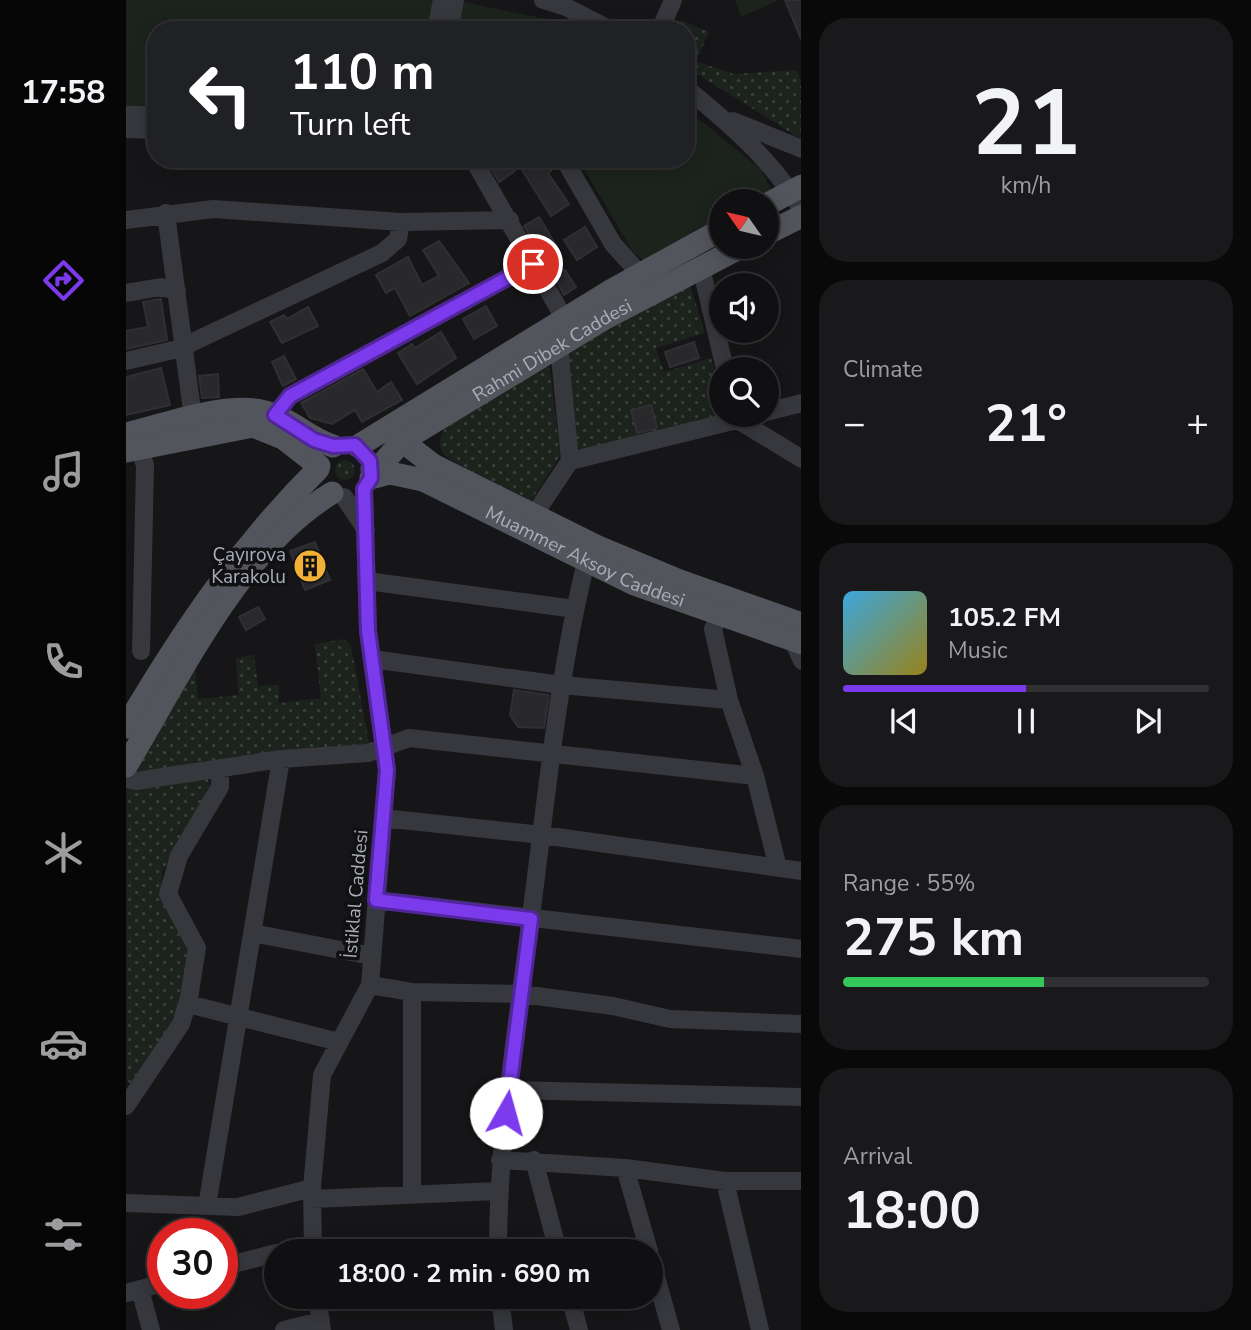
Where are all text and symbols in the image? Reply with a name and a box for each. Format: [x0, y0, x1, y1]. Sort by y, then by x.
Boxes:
text: 110 m [290, 39, 434, 106]
icon: left [175, 49, 266, 140]
text: 21 [971, 62, 1081, 186]
text: 17:58 [21, 71, 105, 114]
text: Turn left [290, 103, 410, 146]
text: km/h [1001, 170, 1051, 201]
north arrow [709, 189, 779, 259]
map controls [709, 189, 779, 427]
pin [503, 234, 563, 294]
icon: arrive [514, 245, 552, 283]
icon: directions [39, 256, 88, 305]
button: sound [709, 273, 779, 343]
street label: Rahmi Dibek Caddesi [468, 293, 637, 408]
text: Climate [843, 354, 923, 385]
button: search [709, 357, 779, 427]
text: 21° [985, 388, 1067, 459]
text: − [843, 398, 866, 449]
text: + [1186, 398, 1209, 449]
icon: music [39, 447, 88, 496]
street label: Muammer Aksoy Caddesi [481, 500, 688, 614]
place label: Çayırova Karakolu [211, 542, 286, 590]
building icon: Çayırova Karakolu [291, 547, 329, 585]
text: 105.2 FM [948, 600, 1061, 635]
text: Music [948, 635, 1008, 666]
icon: phone [39, 637, 88, 686]
icon: previous [885, 702, 923, 740]
icon: pause [1007, 702, 1045, 740]
icon: next [1129, 702, 1167, 740]
icon: climate [39, 828, 88, 877]
street label: İstiklal Caddesi [337, 829, 375, 959]
text: Range · 55% [843, 868, 975, 899]
text: 275 km [843, 902, 1024, 973]
icon: car [39, 1019, 88, 1068]
position arrow [469, 1076, 543, 1150]
text: Arrival [843, 1141, 912, 1172]
text: 18:00 [843, 1175, 981, 1246]
icon: filters [39, 1210, 88, 1259]
speed limit sign: 30 [147, 1218, 238, 1309]
text: 18:00 · 2 min · 690 m [337, 1256, 590, 1291]

